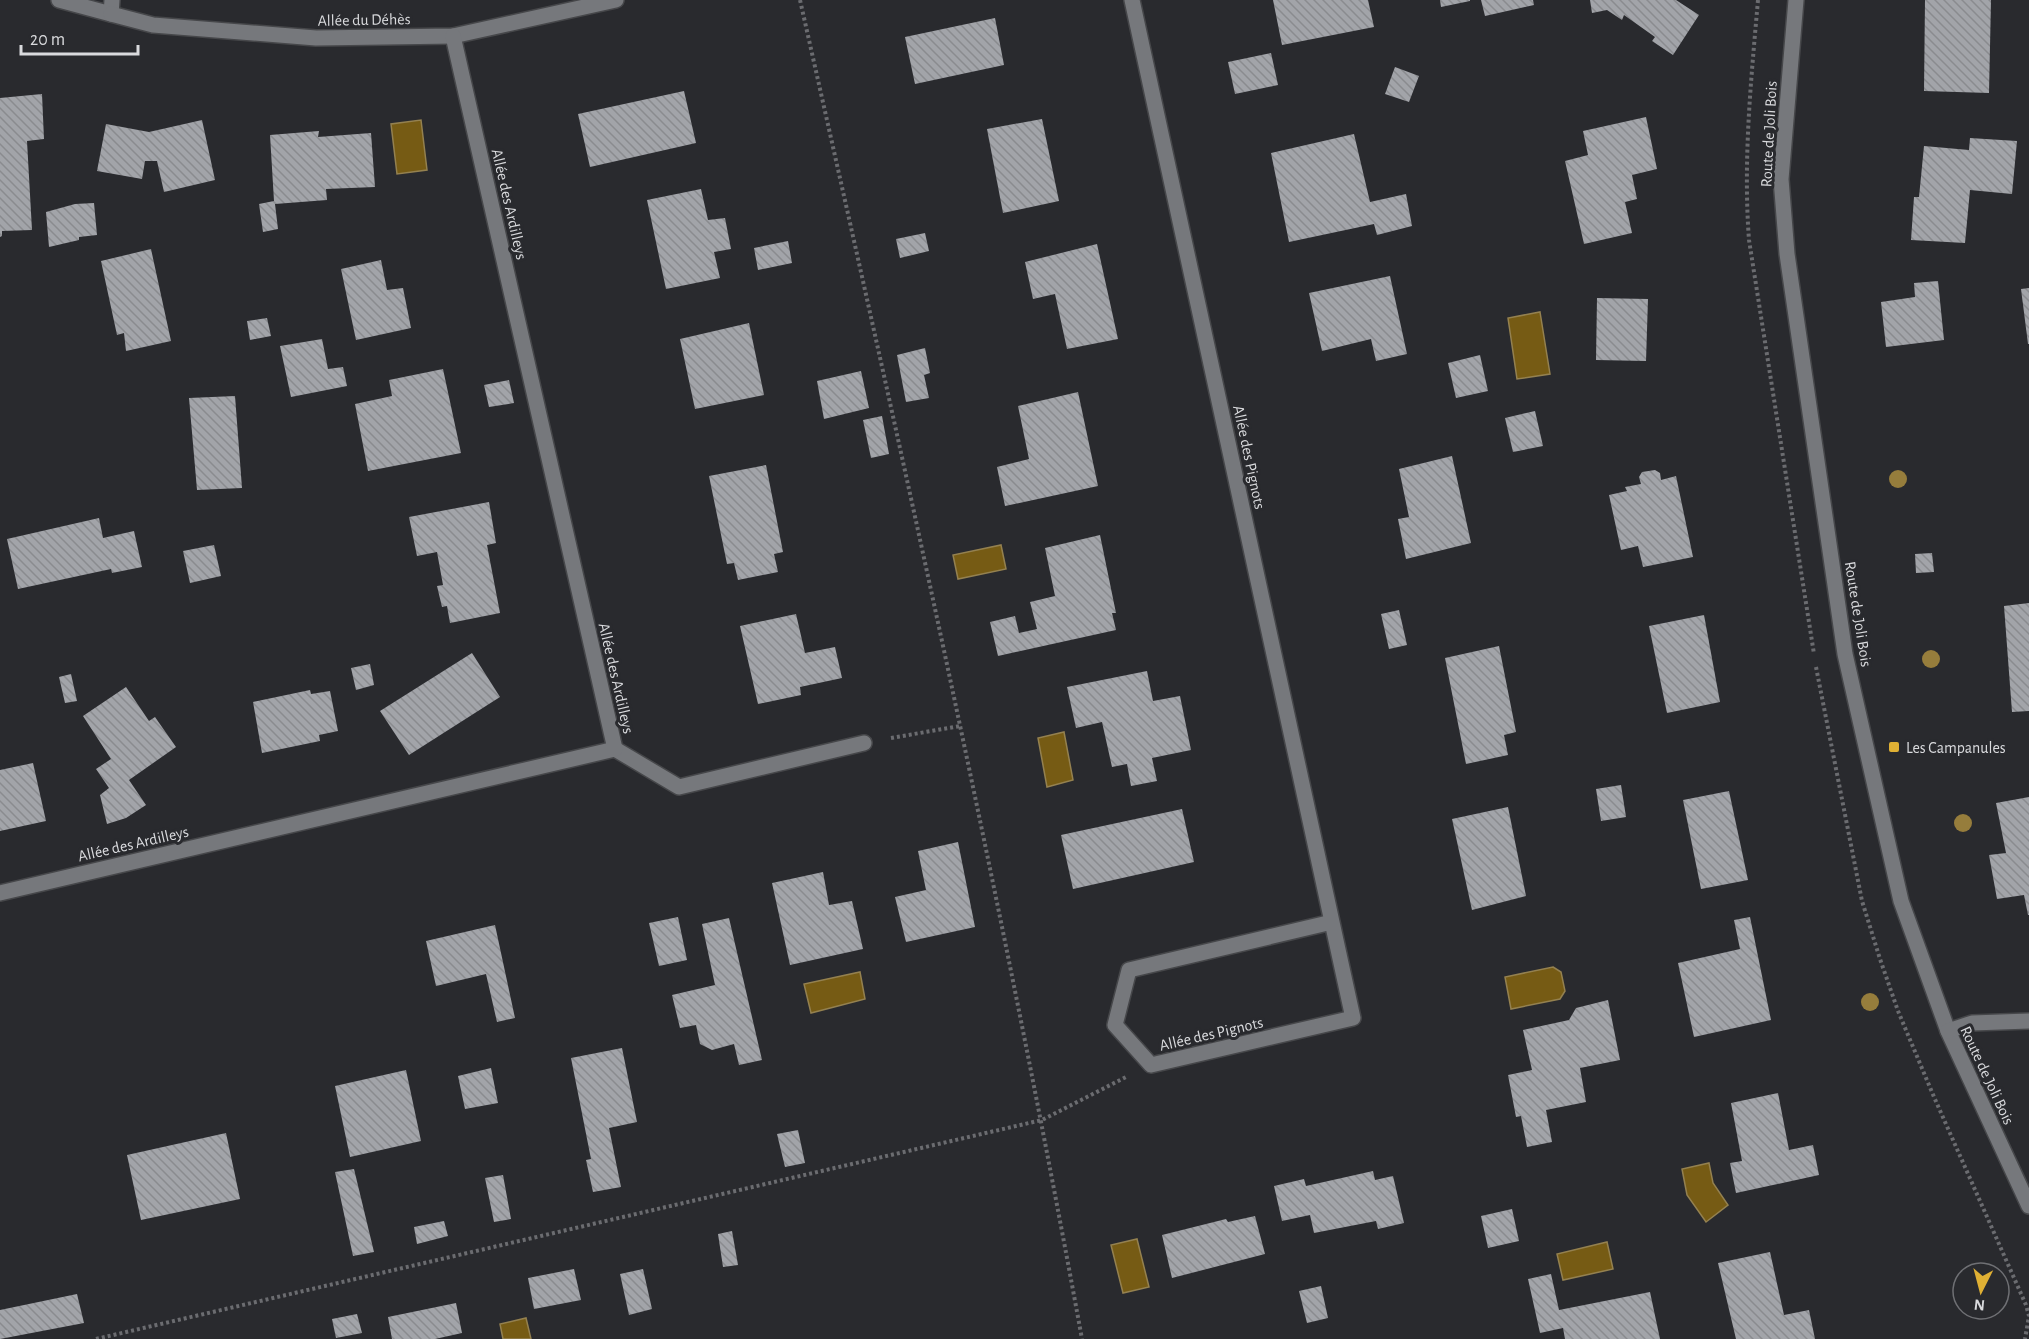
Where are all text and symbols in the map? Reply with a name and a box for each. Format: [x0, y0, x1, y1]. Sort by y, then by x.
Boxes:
street label: Allée du Déhès [317, 11, 411, 29]
scale bar [21, 18, 138, 56]
text: 20 m [30, 31, 65, 49]
street label: Route de Joli Bois [1758, 80, 1780, 188]
street label: Allée des Ardilleys [488, 147, 530, 261]
street label: Allée des Pignots [1230, 404, 1268, 511]
street label: Route de Joli Bois [1842, 560, 1874, 668]
street label: Allée des Ardilleys [595, 621, 637, 735]
marker: Les Campanules [1887, 740, 1901, 754]
place label: Les Campanules [1906, 740, 2006, 756]
street label: Allée des Ardilleys [76, 823, 190, 865]
street label: Allée des Pignots [1158, 1014, 1265, 1054]
street label: Route de Joli Bois [1957, 1024, 2017, 1127]
north arrow [1951, 1261, 2011, 1321]
text: N [1973, 1296, 1986, 1313]

